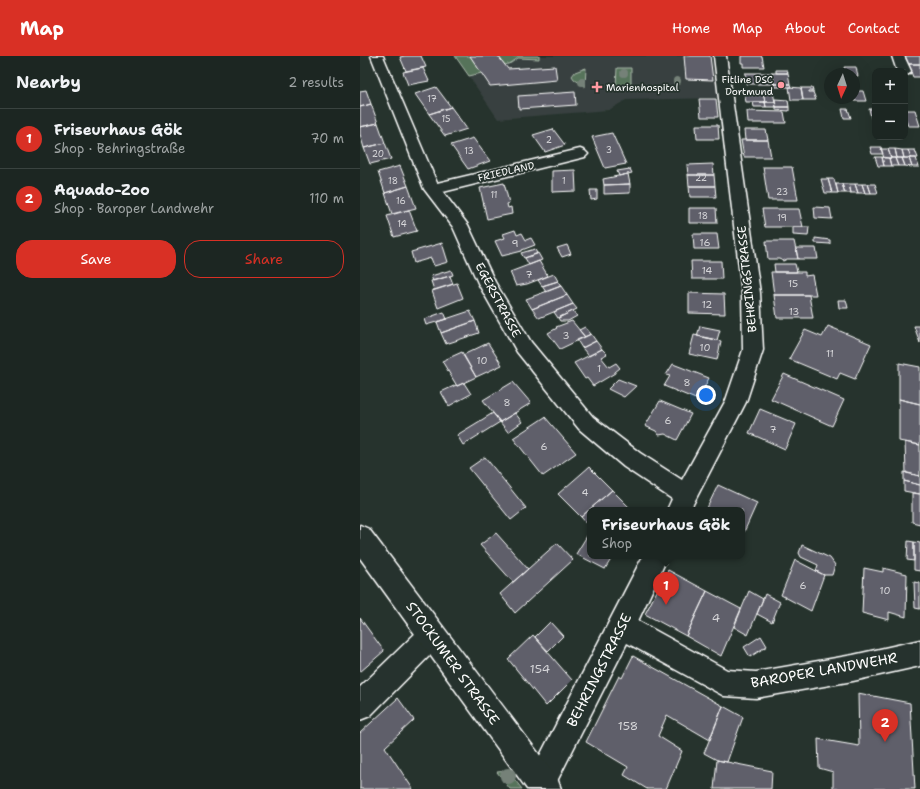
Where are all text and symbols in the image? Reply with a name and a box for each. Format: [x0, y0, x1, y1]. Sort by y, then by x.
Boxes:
text: Map [20, 16, 64, 41]
text: Home [672, 19, 711, 37]
text: Map [733, 19, 763, 37]
text: About [785, 19, 826, 37]
text: Contact [848, 19, 900, 37]
north arrow [824, 68, 860, 104]
map controls [872, 68, 908, 140]
button: + [872, 68, 908, 104]
text: Nearby [16, 71, 81, 93]
place label: Fitline DSC Dortmund [722, 73, 774, 98]
text: 2 results [288, 74, 344, 91]
marker: Fitline DSC Dortmund [776, 80, 786, 90]
marker: Marienhospital [591, 81, 603, 93]
place label: Marienhospital [606, 81, 679, 94]
house number: 17 [427, 93, 437, 105]
button: − [872, 104, 908, 140]
house number: 15 [441, 113, 451, 125]
text: Friseurhaus Gök [54, 120, 183, 140]
text: 1 [26, 130, 32, 147]
text: 70 m [310, 130, 344, 147]
house number: 2 [546, 134, 552, 146]
text: Shop · Behringstraße [54, 140, 185, 157]
house number: 3 [606, 144, 612, 156]
house number: 13 [464, 145, 474, 157]
house number: 20 [372, 148, 384, 160]
street label: FRIEDLAND [477, 159, 536, 184]
house number: 22 [695, 172, 707, 184]
house number: 18 [388, 175, 398, 187]
house number: 1 [562, 175, 566, 187]
text: Aquado-Zoo [54, 180, 150, 200]
house number: 23 [776, 186, 788, 198]
house number: 11 [490, 189, 498, 201]
text: 2 [24, 190, 34, 207]
text: 110 m [309, 190, 344, 207]
house number: 16 [396, 195, 406, 207]
text: Shop · Baroper Landwehr [54, 200, 214, 217]
house number: 18 [698, 210, 708, 222]
house number: 19 [777, 212, 787, 224]
house number: 14 [397, 218, 407, 230]
street label: BEHRINGSTRASSE [733, 225, 761, 333]
house number: 16 [700, 236, 710, 249]
house number: 9 [512, 237, 519, 250]
button: Save [16, 240, 176, 278]
button: Share [184, 240, 344, 278]
street label: EGERSTRASSE [471, 260, 525, 340]
house number: 14 [702, 264, 712, 277]
house number: 7 [526, 268, 533, 281]
house number: 15 [788, 277, 798, 290]
house number: 12 [702, 298, 712, 311]
house number: 13 [789, 305, 799, 318]
house number: 3 [563, 329, 570, 342]
house number: 10 [700, 341, 710, 354]
house number: 11 [826, 347, 834, 360]
house number: 10 [477, 354, 487, 367]
house number: 1 [597, 362, 601, 375]
house number: 8 [684, 376, 691, 389]
your location [696, 385, 716, 405]
house number: 8 [504, 396, 511, 409]
house number: 6 [665, 414, 672, 427]
house number: 7 [770, 423, 777, 436]
house number: 6 [541, 440, 548, 453]
house number: 4 [582, 486, 589, 499]
popup [587, 507, 745, 559]
text: Friseurhaus Gök [602, 515, 730, 535]
text: Shop [602, 535, 632, 552]
pin: 1 [653, 572, 679, 605]
house number: 6 [800, 579, 807, 592]
house number: 10 [880, 584, 890, 597]
street label: STOCKUMER STRASSE [402, 598, 504, 728]
street label: BEHRINGSTRASSE [563, 610, 636, 730]
house number: 4 [712, 610, 720, 626]
street label: BAROPER LANDWEHR [749, 648, 899, 692]
house number: 154 [530, 661, 550, 677]
pin: 2 [872, 709, 898, 742]
house number: 158 [618, 718, 638, 734]

